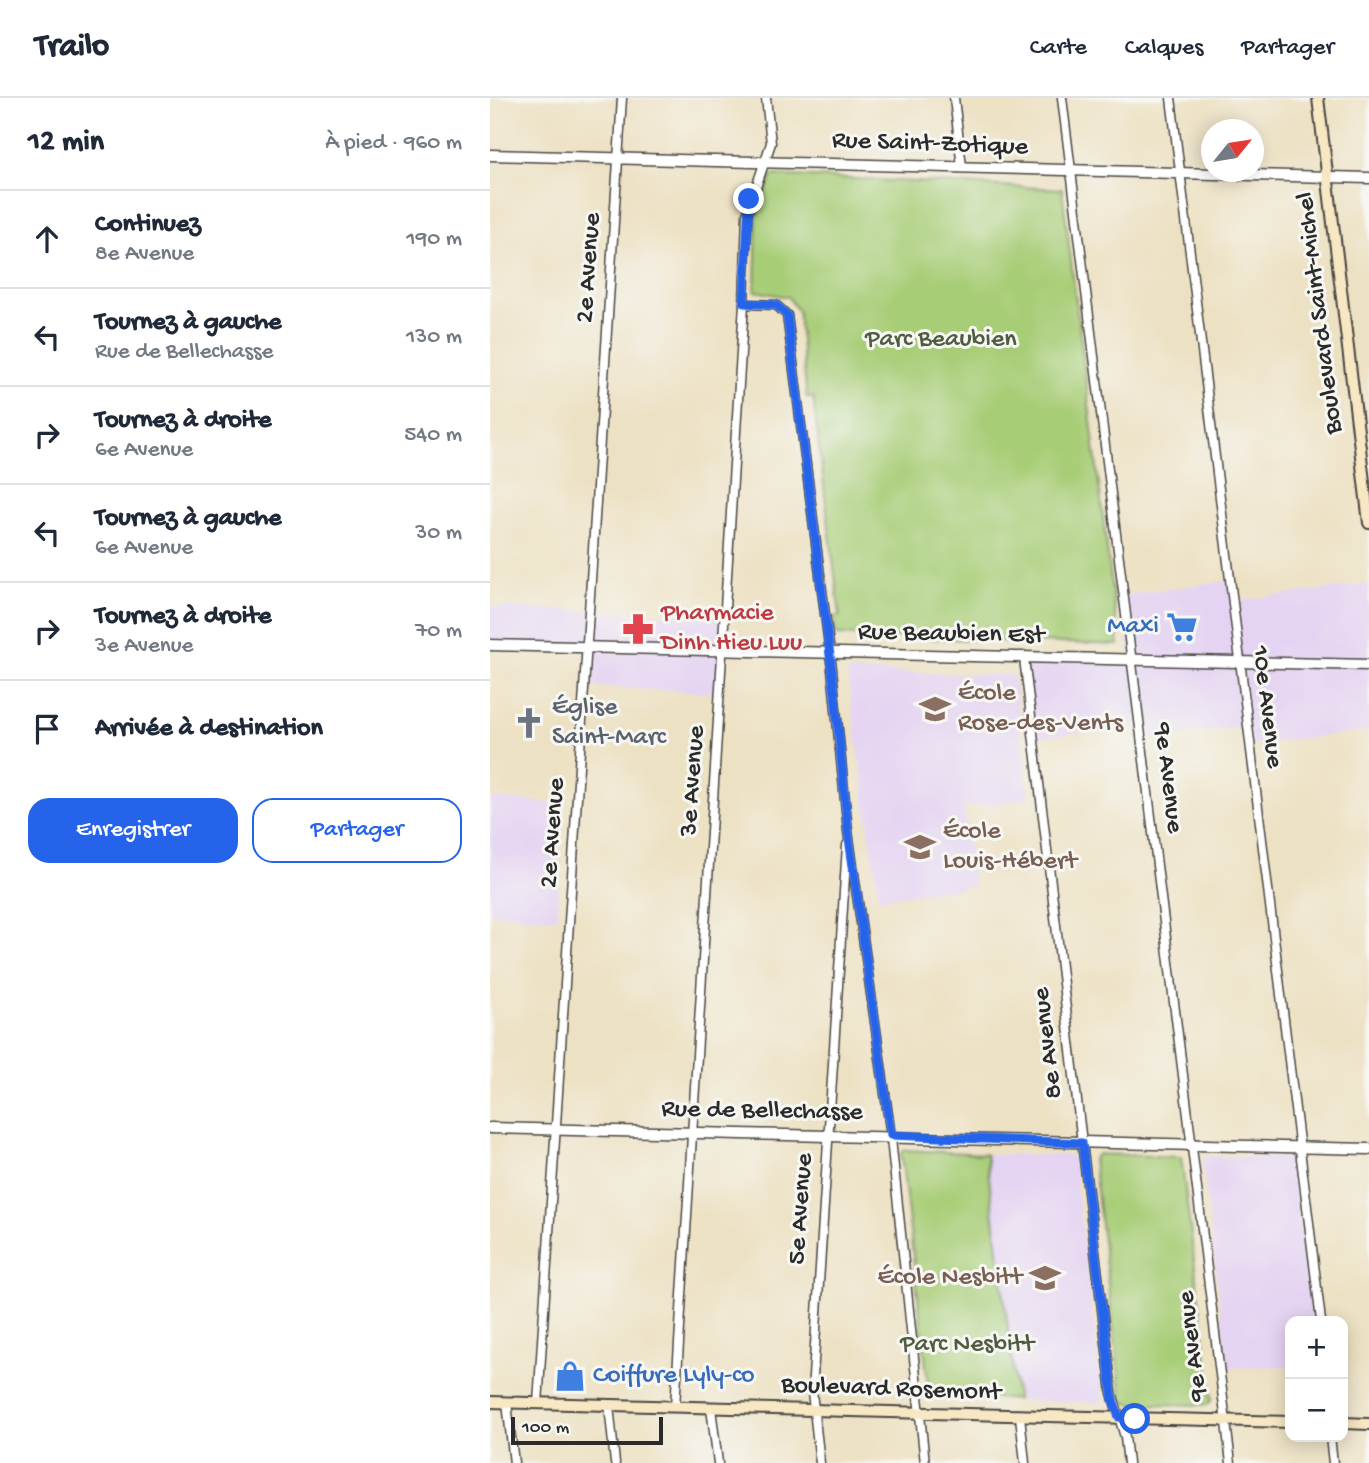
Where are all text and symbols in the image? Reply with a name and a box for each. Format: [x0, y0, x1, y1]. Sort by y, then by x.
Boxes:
text: Trailo [35, 29, 109, 67]
text: Carte [1030, 34, 1087, 63]
text: Calques [1125, 34, 1203, 63]
text: Partager [1241, 34, 1334, 63]
north arrow [1201, 119, 1264, 182]
text: 12 min [28, 126, 104, 161]
street label: Rue Saint-Zotique [831, 126, 1029, 164]
text: À pied · 960 m [325, 130, 462, 157]
route end [733, 183, 764, 214]
street label: Boulevard Saint-Michel [1291, 190, 1351, 437]
text: Continuez [95, 210, 201, 241]
street label: 2e Avenue [571, 211, 609, 324]
icon: ahead [28, 220, 66, 258]
text: 190 m [406, 226, 462, 253]
text: 8e Avenue [95, 241, 194, 268]
text: Tournez à gauche [95, 308, 282, 339]
icon: left [28, 318, 66, 356]
text: 130 m [406, 324, 462, 351]
park label: Parc Beaubien [864, 325, 1017, 356]
text: Rue de Bellechasse [95, 339, 273, 366]
text: Tournez à droite [95, 406, 272, 437]
icon: right [28, 416, 66, 454]
text: 540 m [404, 422, 462, 449]
text: 6e Avenue [95, 437, 193, 464]
text: Tournez à gauche [95, 504, 282, 535]
icon: left [28, 514, 66, 552]
text: 30 m [415, 520, 462, 547]
text: 6e Avenue [95, 535, 193, 562]
place label: Pharmacie Dinh Hieu Luu [659, 599, 802, 660]
text: Tournez à droite [95, 602, 272, 633]
supermarket icon: Maxi [1165, 610, 1199, 644]
icon: right [28, 612, 66, 650]
pharmacy icon: Pharmacie Dinh Hieu Luu [621, 612, 655, 646]
place label: Maxi [1107, 612, 1159, 643]
text: 70 m [415, 618, 462, 645]
street label: Rue Beaubien Est [858, 618, 1047, 652]
text: 3e Avenue [95, 633, 193, 660]
street label: 10e Avenue [1243, 643, 1289, 771]
place label: École Rose-des-Vents [958, 679, 1125, 740]
school or university icon: École Rose-des-Vents [918, 692, 952, 726]
place label: Église Saint-Marc [552, 693, 667, 754]
church icon: Église Saint-Marc [512, 706, 546, 740]
icon: arrive [28, 710, 66, 748]
text: Arrivée à destination [95, 714, 323, 745]
street label: 9e Avenue [1145, 720, 1189, 835]
street label: 3e Avenue [675, 724, 713, 839]
street label: 2e Avenue [535, 776, 573, 889]
button: Enregistrer [28, 798, 238, 863]
button: Partager [252, 798, 462, 863]
place label: École Louis-Hébert [943, 817, 1079, 878]
school or university icon: École Louis-Hébert [903, 830, 937, 864]
street label: 8e Avenue [1027, 985, 1071, 1100]
street label: Rue de Bellechasse [661, 1095, 864, 1129]
street label: 5e Avenue [783, 1152, 821, 1266]
school or university icon: École Nesbitt [1028, 1261, 1062, 1295]
place label: École Nesbitt [878, 1263, 1024, 1294]
street label: 9e Avenue [1172, 1289, 1216, 1404]
map controls [1285, 1316, 1348, 1442]
button: + [1285, 1316, 1348, 1379]
park label: Parc Nesbitt [899, 1330, 1036, 1361]
shop icon: Coiffure Lyly-co [553, 1359, 587, 1393]
place label: Coiffure Lyly-co [593, 1361, 754, 1392]
street label: Boulevard Rosemont [780, 1371, 1004, 1409]
button: − [1285, 1379, 1348, 1442]
route start [1119, 1403, 1150, 1434]
scale bar [511, 1414, 663, 1446]
text: 100 m [522, 1417, 569, 1440]

